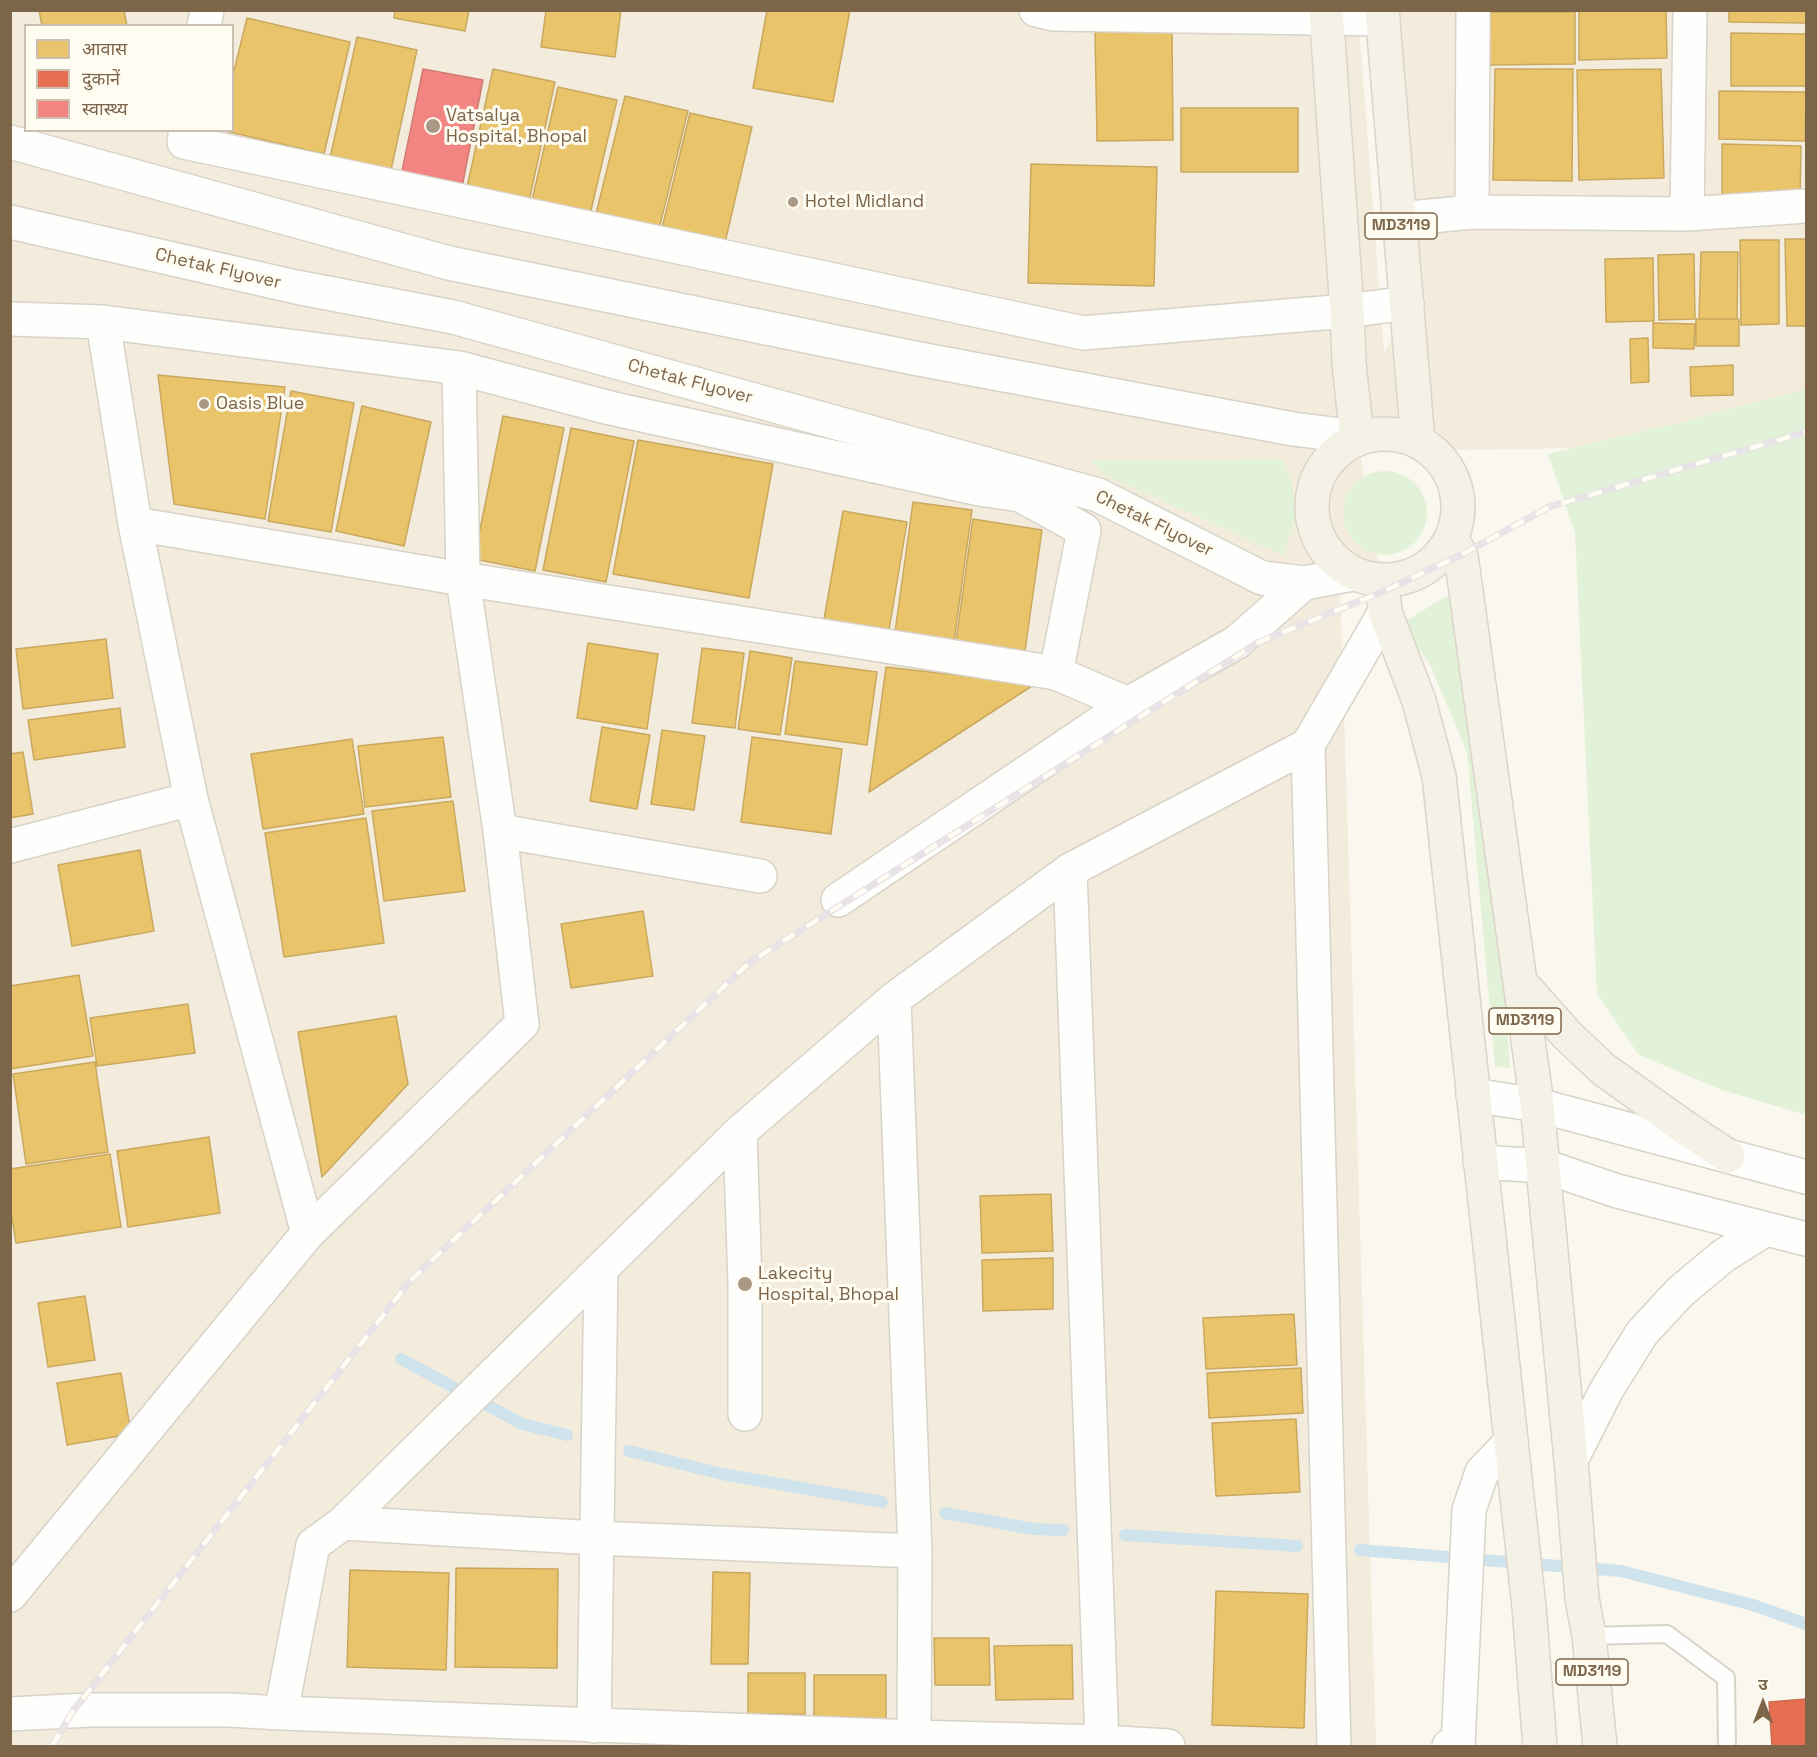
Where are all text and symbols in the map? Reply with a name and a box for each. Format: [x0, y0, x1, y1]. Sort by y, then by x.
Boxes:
legend [24, 24, 234, 132]
text: आवास [82, 37, 127, 60]
text: दुकानें [82, 67, 120, 90]
text: स्वास्थ्य [82, 97, 128, 120]
place label: Vatsalya Hospital, Bhopal [446, 105, 587, 148]
marker: Vatsalya Hospital, Bhopal [424, 117, 442, 135]
place label: Hotel Midland [805, 191, 924, 213]
marker: Hotel Midland [786, 195, 800, 209]
road number: MD3119 [1365, 213, 1437, 239]
street label: Chetak Flyover [153, 244, 283, 294]
street label: Chetak Flyover [625, 355, 755, 409]
place label: Oasis Blue [216, 393, 304, 415]
marker: Oasis Blue [197, 397, 211, 411]
street label: Chetak Flyover [1092, 486, 1216, 562]
road number: MD3119 [1489, 1008, 1561, 1034]
place label: Lakecity Hospital, Bhopal [758, 1263, 899, 1306]
marker: Lakecity Hospital, Bhopal [736, 1275, 754, 1293]
road number: MD3119 [1556, 1659, 1628, 1685]
north arrow [1733, 1673, 1793, 1733]
text: उ [1758, 1674, 1768, 1695]

